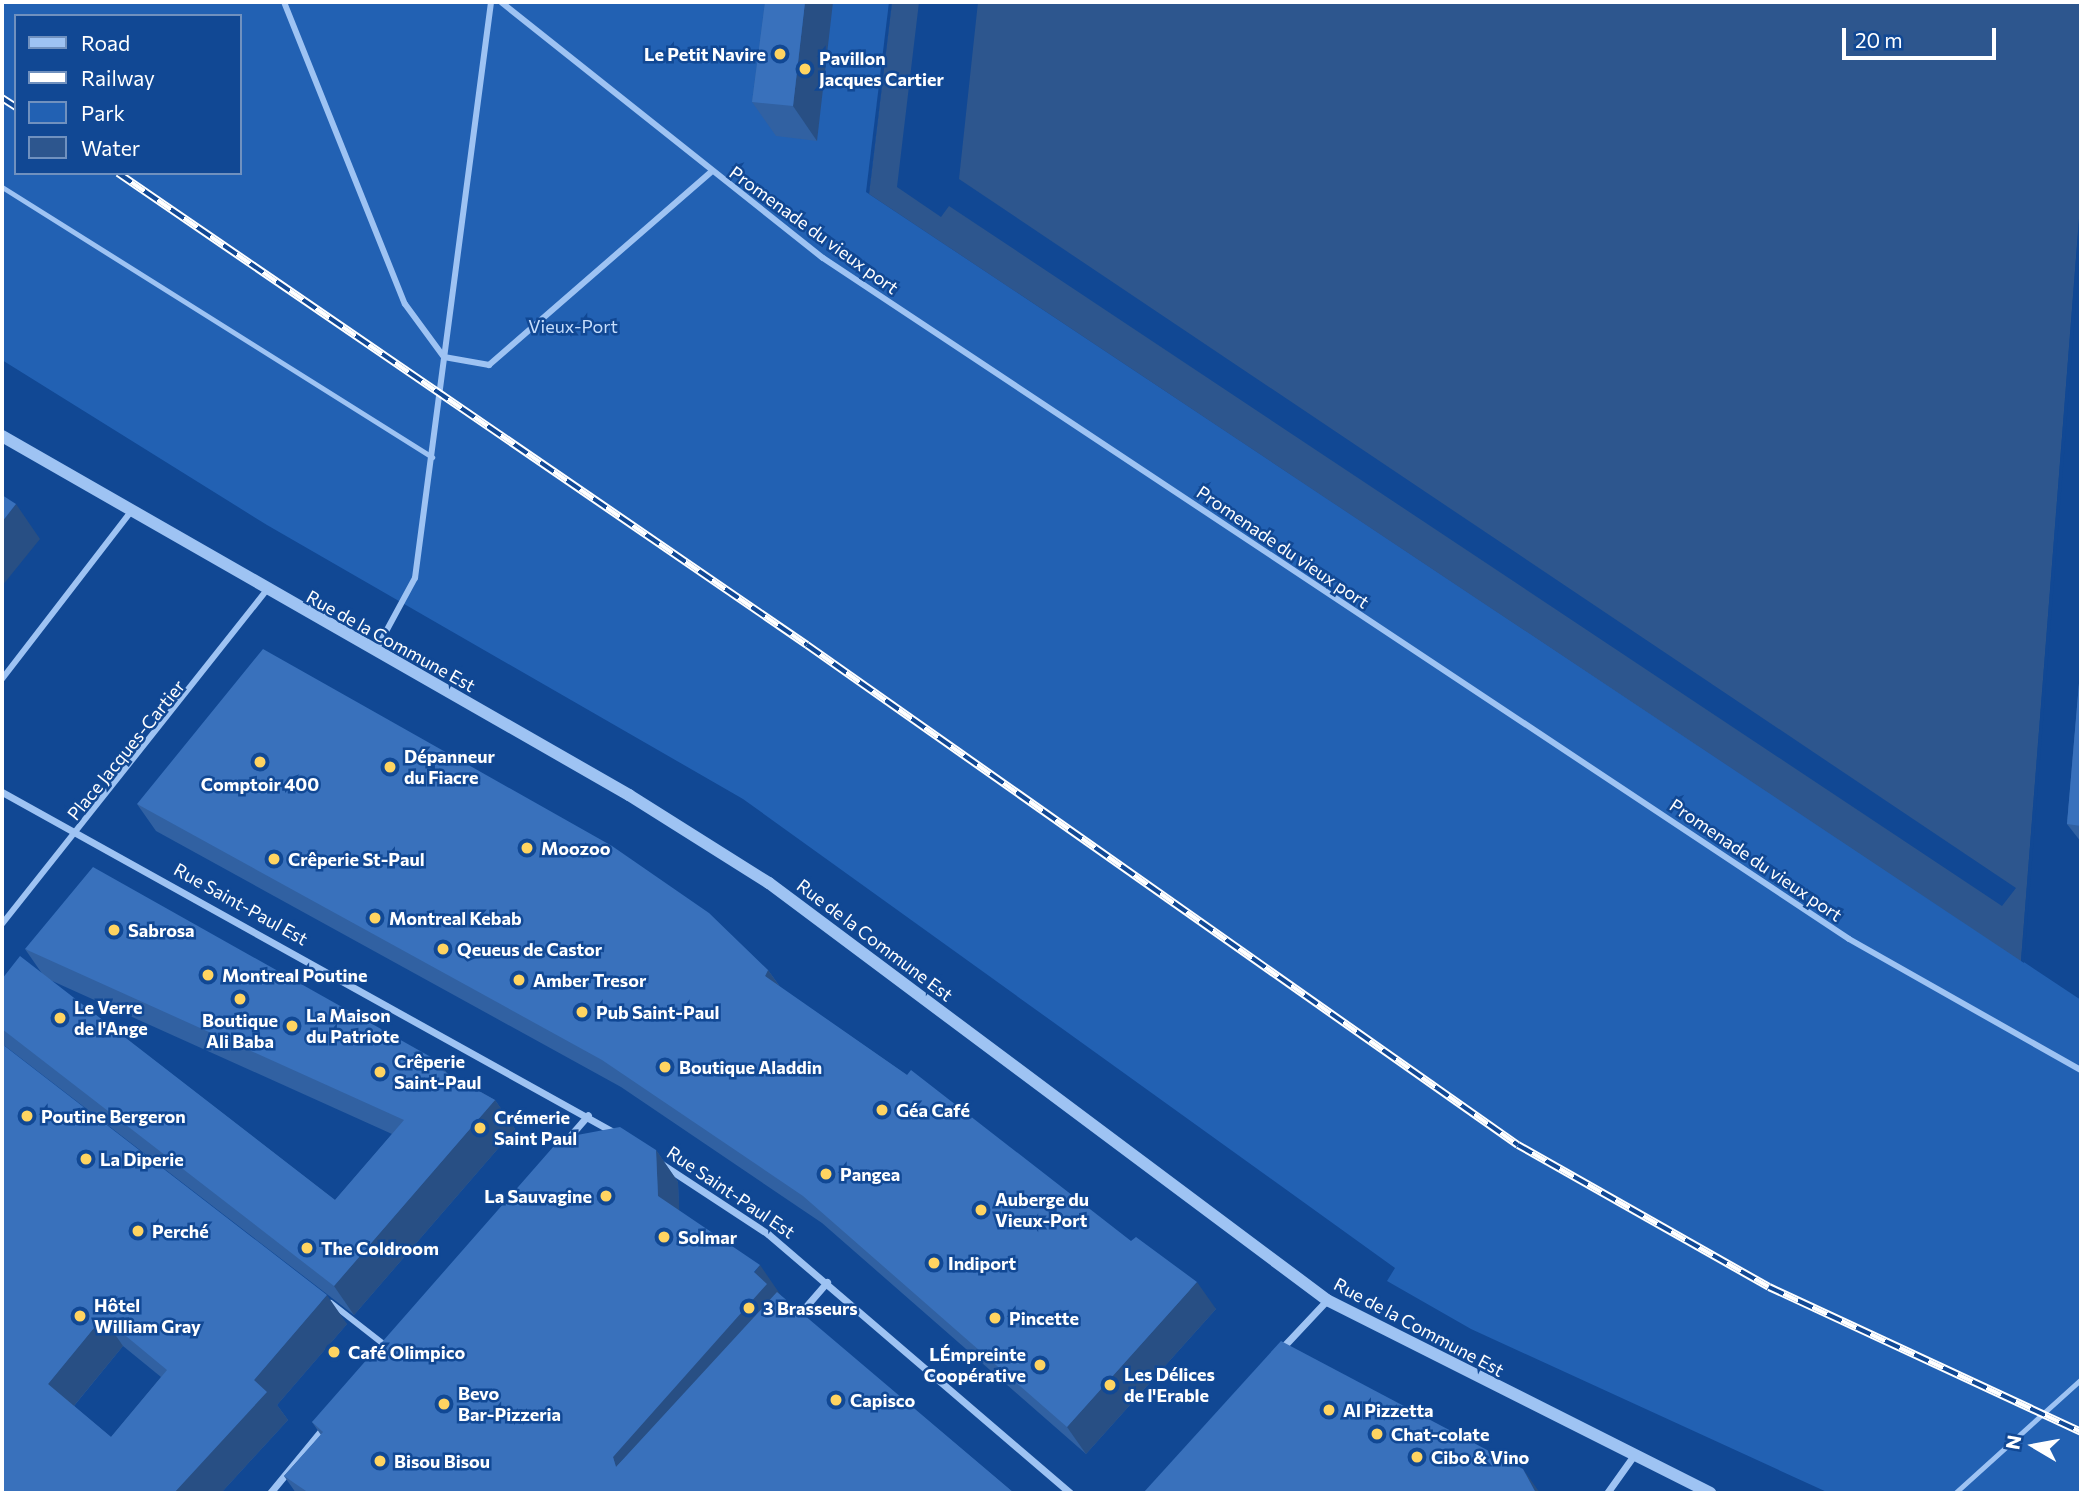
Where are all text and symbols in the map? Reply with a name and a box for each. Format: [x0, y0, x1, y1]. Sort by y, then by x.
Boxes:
legend [14, 14, 242, 175]
scale bar [1845, 14, 1999, 58]
text: 20 m [1855, 27, 1903, 52]
text: Road [81, 30, 130, 55]
place label: Le Petit Navire [644, 43, 766, 65]
marker: Le Petit Navire [772, 46, 788, 62]
place label: Pavillon Jacques Cartier [819, 48, 944, 90]
marker: Pavillon Jacques Cartier [797, 61, 813, 77]
text: Railway [81, 65, 155, 90]
text: Park [81, 100, 125, 125]
text: Water [81, 135, 140, 160]
street label: Promenade du vieux port [725, 161, 903, 299]
park label: Vieux-Port [528, 315, 618, 337]
street label: Promenade du vieux port [1193, 481, 1373, 613]
street label: Rue de la Commune Est [303, 586, 479, 696]
street label: Place Jacques-Cartier [63, 676, 189, 824]
place label: Dépanneur du Fiacre [404, 746, 495, 788]
marker: Comptoir 400 [252, 754, 268, 770]
marker: Dépanneur du Fiacre [382, 759, 398, 775]
place label: Comptoir 400 [201, 773, 319, 795]
street label: Promenade du vieux port [1666, 794, 1846, 926]
place label: Moozoo [541, 837, 610, 859]
marker: Moozoo [519, 840, 535, 856]
place label: Crêperie St-Paul [288, 848, 425, 870]
marker: Crêperie St-Paul [266, 851, 282, 867]
street label: Rue Saint-Paul Est [170, 858, 312, 950]
street label: Rue de la Commune Est [793, 874, 957, 1006]
place label: Montreal Kebab [389, 907, 522, 929]
marker: Montreal Kebab [367, 910, 383, 926]
place label: Sabrosa [128, 919, 195, 941]
marker: Sabrosa [106, 922, 122, 938]
place label: Qeueus de Castor [457, 938, 602, 960]
marker: Qeueus de Castor [435, 941, 451, 957]
place label: Montreal Poutine [222, 964, 367, 986]
marker: Montreal Poutine [200, 967, 216, 983]
place label: Amber Tresor [533, 969, 646, 991]
marker: Amber Tresor [511, 972, 527, 988]
marker: Boutique Ali Baba [232, 991, 248, 1007]
place label: Le Verre de l'Ange [74, 997, 148, 1040]
place label: Pub Saint-Paul [596, 1001, 719, 1023]
marker: Pub Saint-Paul [574, 1004, 590, 1020]
place label: La Maison du Patriote [306, 1005, 399, 1048]
marker: Le Verre de l'Ange [52, 1010, 68, 1026]
place label: Boutique Ali Baba [202, 1010, 278, 1052]
marker: La Maison du Patriote [284, 1018, 300, 1034]
place label: Crêperie Saint-Paul [394, 1051, 481, 1094]
place label: Boutique Aladdin [679, 1056, 822, 1078]
marker: Boutique Aladdin [657, 1059, 673, 1075]
marker: Crêperie Saint-Paul [372, 1064, 388, 1080]
place label: Géa Café [896, 1099, 970, 1121]
marker: Géa Café [874, 1102, 890, 1118]
place label: Poutine Bergeron [41, 1105, 186, 1127]
place label: Crémerie Saint Paul [494, 1107, 577, 1150]
marker: Poutine Bergeron [19, 1108, 35, 1124]
marker: Crémerie Saint Paul [472, 1120, 488, 1136]
street label: Rue Saint-Paul Est [663, 1141, 799, 1243]
place label: La Diperie [100, 1148, 184, 1170]
marker: La Diperie [78, 1151, 94, 1167]
place label: Pangea [840, 1163, 900, 1185]
marker: Pangea [818, 1166, 834, 1182]
place label: La Sauvagine [484, 1185, 592, 1207]
marker: La Sauvagine [598, 1188, 614, 1204]
place label: Auberge du Vieux-Port [995, 1189, 1089, 1232]
marker: Auberge du Vieux-Port [973, 1202, 989, 1218]
place label: Perché [152, 1220, 209, 1242]
marker: Perché [130, 1223, 146, 1239]
place label: Solmar [678, 1226, 737, 1248]
marker: Solmar [656, 1229, 672, 1245]
place label: The Coldroom [321, 1237, 439, 1259]
marker: The Coldroom [299, 1240, 315, 1256]
place label: Indiport [948, 1252, 1016, 1274]
marker: Indiport [926, 1255, 942, 1271]
street label: Rue de la Commune Est [1330, 1273, 1508, 1381]
place label: Hôtel William Gray [94, 1295, 201, 1338]
place label: 3 Brasseurs [763, 1297, 858, 1319]
marker: 3 Brasseurs [741, 1300, 757, 1316]
place label: Pincette [1009, 1307, 1079, 1329]
marker: Hôtel William Gray [72, 1308, 88, 1324]
marker: Pincette [987, 1310, 1003, 1326]
place label: Café Olimpico [348, 1341, 465, 1363]
marker: Café Olimpico [326, 1344, 342, 1360]
place label: LÉmpreinte Coopérative [924, 1344, 1026, 1386]
marker: LÉmpreinte Coopérative [1032, 1357, 1048, 1373]
place label: Les Délices de l'Erable [1124, 1364, 1215, 1406]
marker: Les Délices de l'Erable [1102, 1377, 1118, 1393]
place label: Bevo Bar-Pizzeria [458, 1383, 561, 1426]
place label: Capisco [850, 1389, 915, 1411]
marker: Capisco [828, 1392, 844, 1408]
marker: Bevo Bar-Pizzeria [436, 1396, 452, 1412]
place label: Al Pizzetta [1343, 1399, 1434, 1421]
marker: Al Pizzetta [1321, 1402, 1337, 1418]
north arrow [1999, 1411, 2069, 1481]
place label: Chat-colate [1391, 1423, 1489, 1445]
marker: Chat-colate [1369, 1426, 1385, 1442]
text: N [2000, 1433, 2025, 1451]
place label: Cibo & Vino [1431, 1446, 1529, 1468]
marker: Cibo & Vino [1409, 1449, 1425, 1465]
place label: Bisou Bisou [394, 1450, 490, 1472]
marker: Bisou Bisou [372, 1453, 388, 1469]

